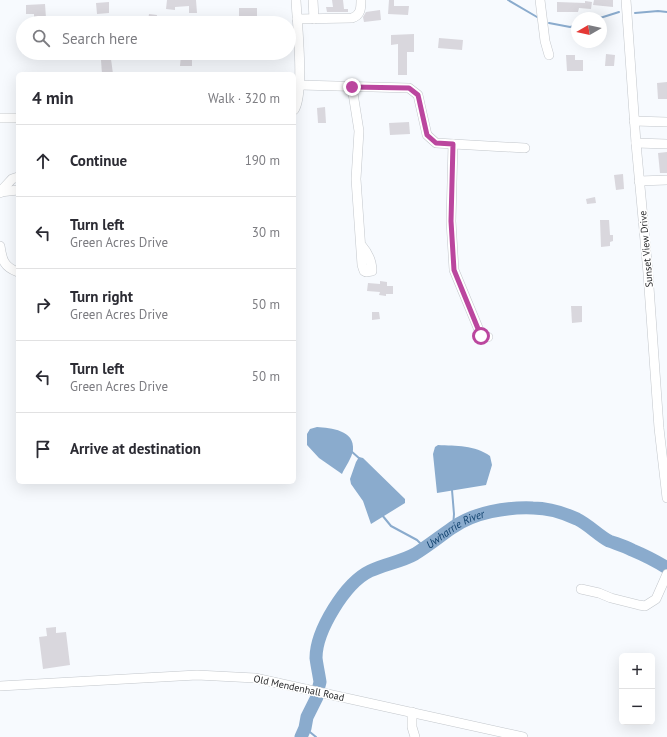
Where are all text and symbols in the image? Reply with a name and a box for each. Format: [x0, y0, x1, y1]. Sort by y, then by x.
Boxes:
north arrow [571, 12, 607, 48]
search box [16, 16, 296, 60]
icon: search [30, 27, 52, 49]
text: Search here [62, 29, 138, 48]
route end [343, 78, 361, 96]
text: 4 min [32, 87, 73, 109]
text: Walk · 320 m [208, 90, 280, 107]
icon: ahead [32, 150, 54, 172]
text: Continue [70, 151, 127, 170]
text: 190 m [245, 152, 280, 169]
street label: Sunset View Drive [636, 210, 656, 288]
text: Turn left [70, 215, 124, 234]
icon: left [32, 222, 54, 244]
text: 30 m [252, 224, 280, 241]
text: Green Acres Drive [70, 234, 168, 251]
text: Turn right [70, 287, 133, 306]
icon: right [32, 294, 54, 316]
text: 50 m [252, 296, 280, 313]
text: Green Acres Drive [70, 306, 168, 323]
route start [472, 327, 490, 345]
text: Turn left [70, 359, 124, 378]
icon: left [32, 366, 54, 388]
text: 50 m [252, 368, 280, 385]
text: Green Acres Drive [70, 378, 168, 395]
icon: arrive [32, 438, 54, 460]
text: Arrive at destination [70, 439, 201, 458]
water label: Uwharrie River [423, 506, 487, 552]
map controls [619, 653, 655, 725]
button: + [619, 653, 655, 689]
street label: Old Mendenhall Road [253, 672, 345, 704]
button: − [619, 689, 655, 725]

